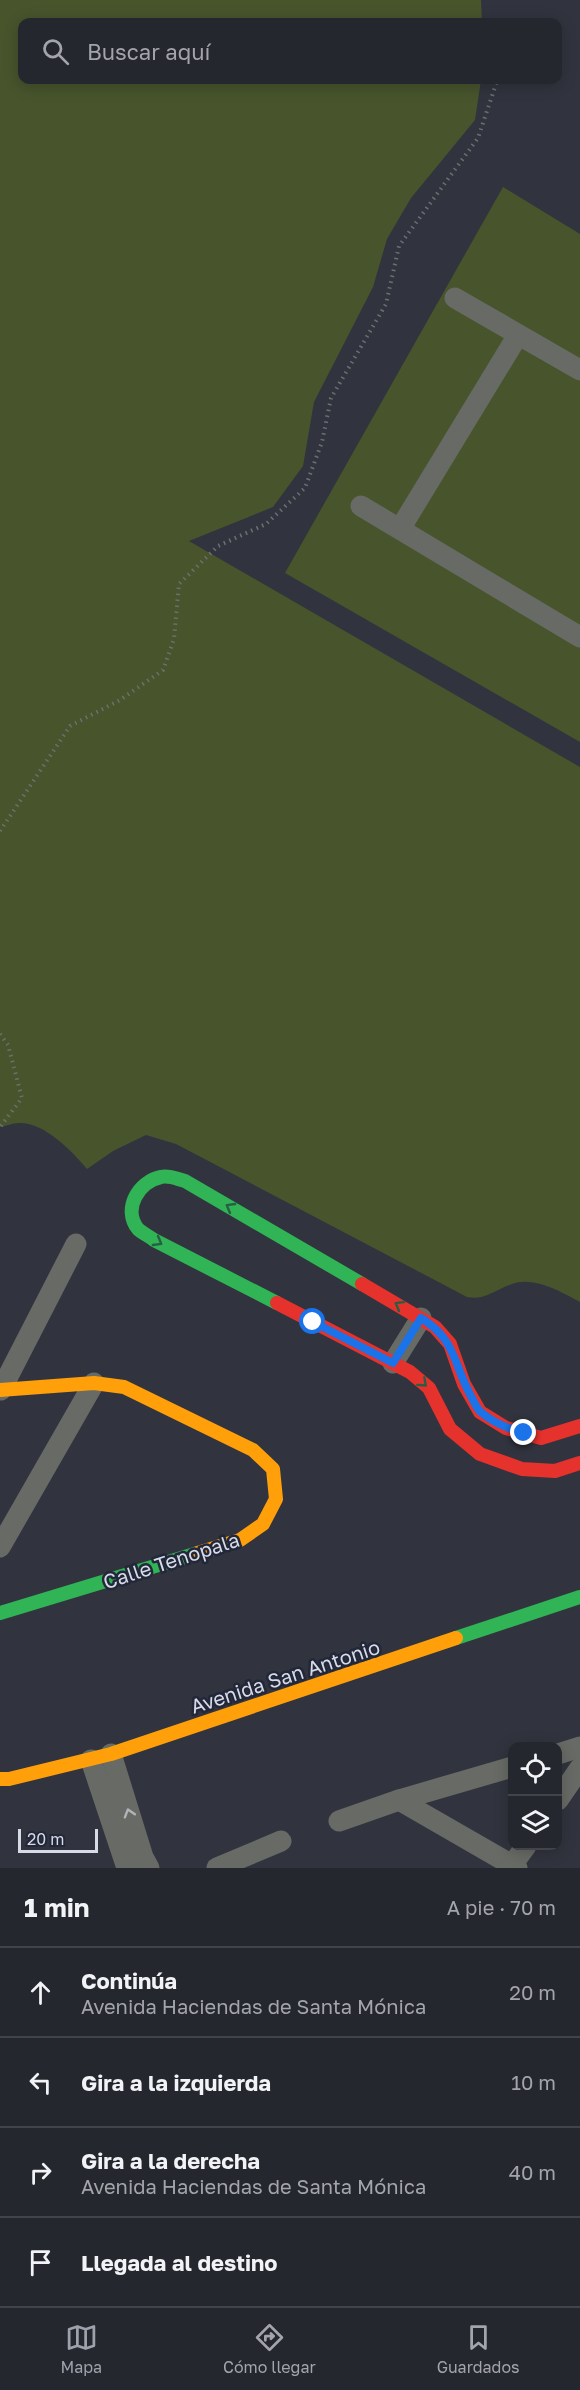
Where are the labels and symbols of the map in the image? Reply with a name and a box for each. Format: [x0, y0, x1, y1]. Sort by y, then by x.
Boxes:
one-way arrow [226, 1203, 236, 1215]
one-way arrow [152, 1235, 163, 1246]
one-way arrow [395, 1301, 405, 1312]
route start [299, 1308, 325, 1334]
one-way arrow [416, 1376, 426, 1387]
route end [510, 1419, 536, 1445]
street label: Calle Tenopala [100, 1527, 242, 1593]
street label: Avenida San Antonio [187, 1634, 383, 1718]
one-way arrow [124, 1808, 136, 1819]
scale bar [18, 1826, 98, 1854]

